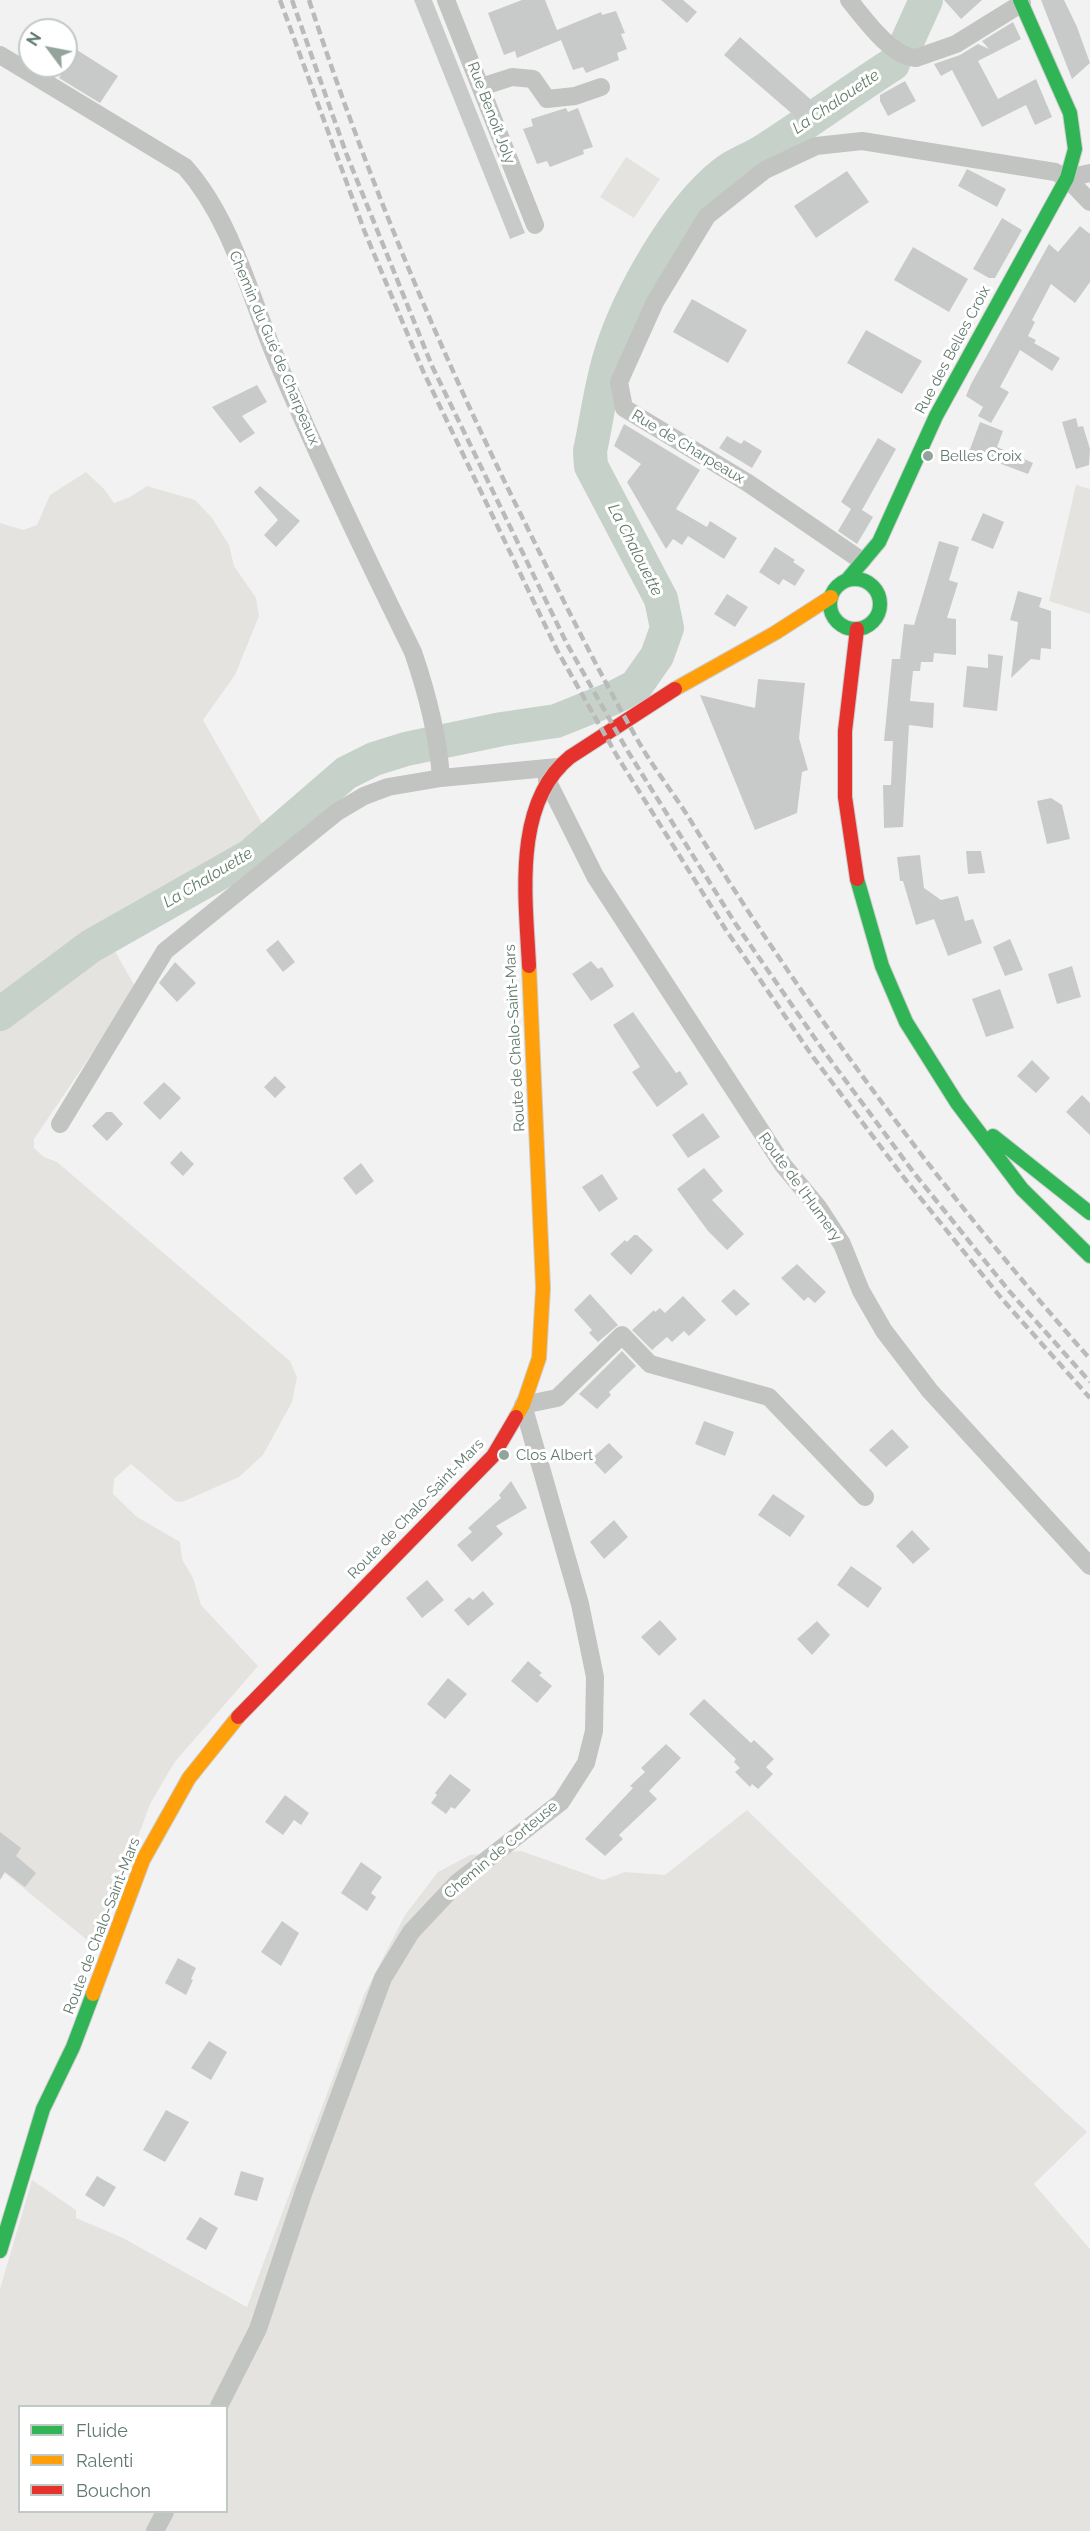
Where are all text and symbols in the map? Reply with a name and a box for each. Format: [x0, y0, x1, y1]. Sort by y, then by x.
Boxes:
north arrow [18, 18, 78, 78]
text: N [23, 29, 45, 49]
street label: Rue Benoît Joly [463, 59, 519, 167]
water label: La Chalouette [789, 66, 883, 138]
street label: Chemin du Gué de Charpeaux [225, 248, 323, 448]
street label: Rue des Belles Croix [912, 283, 994, 417]
street label: Rue de Charpeaux [628, 406, 748, 488]
place label: Belles Croix [940, 447, 1022, 465]
marker: Belles Croix [921, 449, 935, 463]
water label: La Chalouette [604, 501, 666, 599]
water label: La Chalouette [160, 844, 256, 912]
street label: Route de Chalo-Saint-Mars [501, 944, 529, 1132]
street label: Route de l'Humery [755, 1129, 845, 1245]
street label: Route de Chalo-Saint-Mars [344, 1435, 488, 1583]
place label: Clos Albert [516, 1446, 593, 1464]
marker: Clos Albert [497, 1448, 511, 1462]
street label: Chemin de Corteuse [441, 1797, 561, 1903]
street label: Route de Chalo-Saint-Mars [60, 1835, 144, 2017]
legend [18, 2405, 228, 2513]
text: Fluide [76, 2420, 128, 2441]
text: Ralenti [76, 2450, 133, 2471]
text: Bouchon [76, 2480, 151, 2501]

